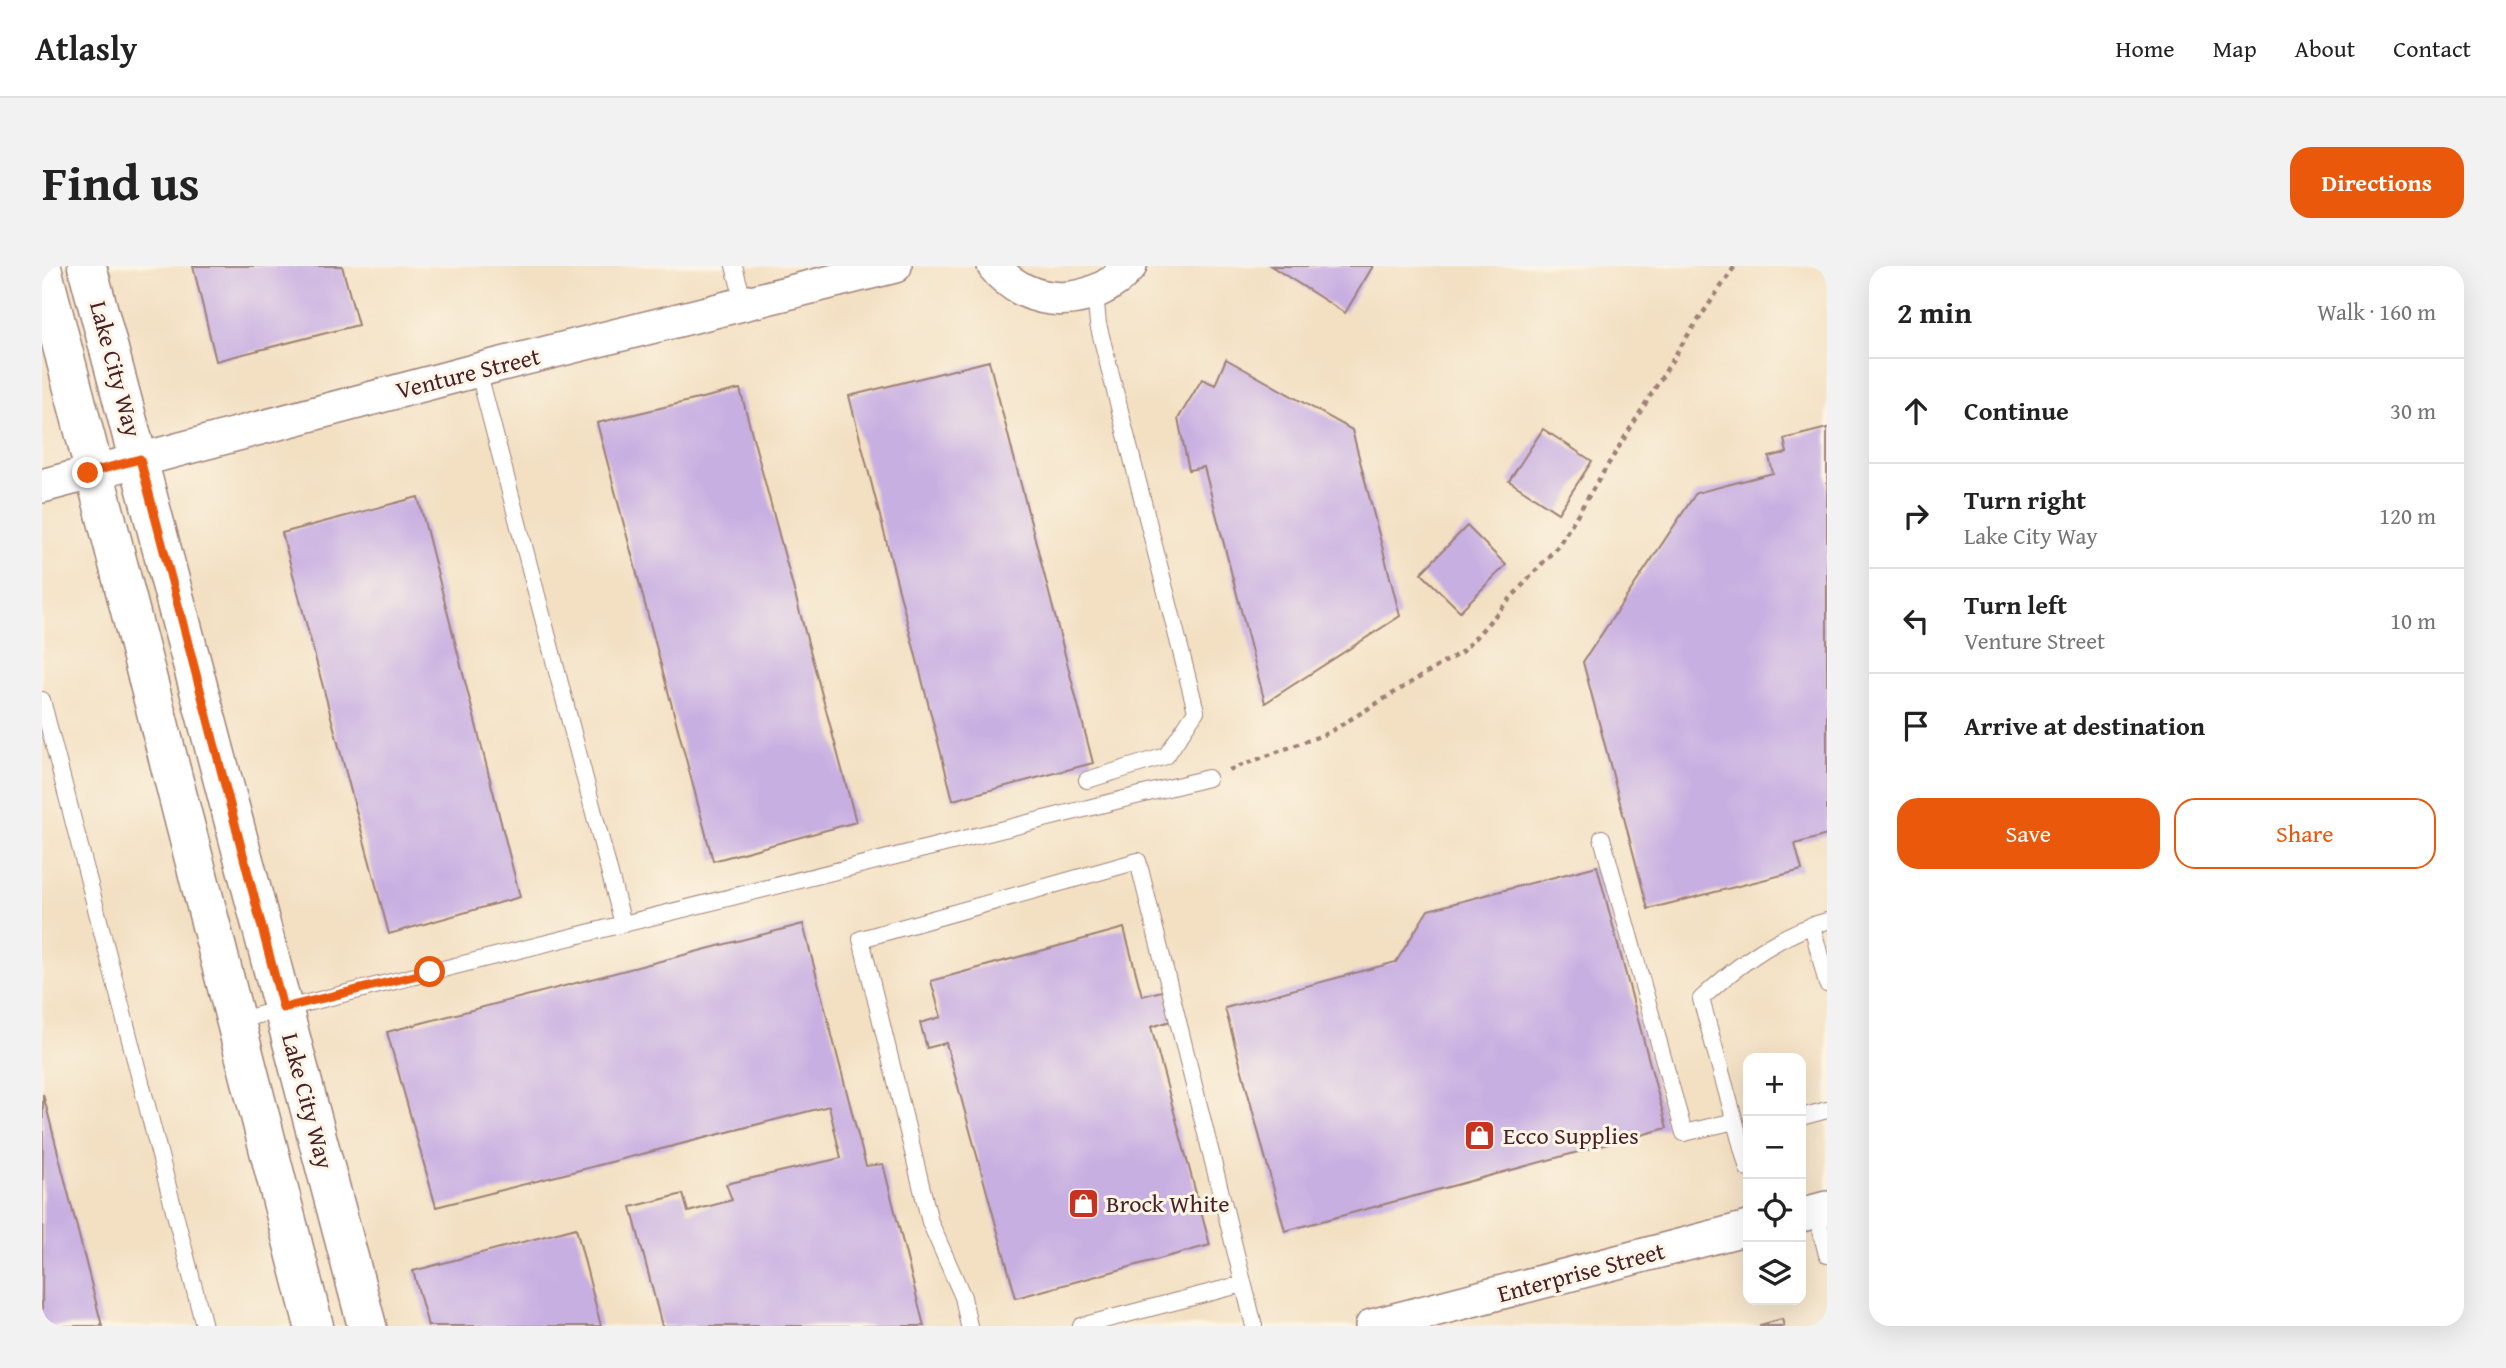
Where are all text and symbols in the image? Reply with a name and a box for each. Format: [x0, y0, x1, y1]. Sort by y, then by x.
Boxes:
text: Atlasly [35, 24, 137, 72]
text: Home [2116, 31, 2175, 66]
text: Map [2213, 31, 2257, 66]
text: About [2295, 31, 2355, 66]
text: Contact [2393, 31, 2471, 66]
text: Find us [42, 146, 200, 218]
button: Directions [2290, 147, 2464, 218]
text: 2 min [1897, 290, 1972, 334]
text: Walk · 160 m [2317, 295, 2436, 328]
street label: Lake City Way [81, 297, 151, 441]
street label: Venture Street [392, 338, 544, 408]
text: Continue [1964, 391, 2069, 430]
icon: ahead [1897, 392, 1935, 430]
text: 30 m [2390, 394, 2436, 427]
route end [72, 457, 103, 488]
text: Turn right [1964, 480, 2086, 519]
icon: right [1897, 497, 1935, 535]
text: 120 m [2379, 499, 2436, 532]
text: Lake City Way [1964, 519, 2098, 552]
text: Turn left [1964, 585, 2067, 624]
icon: left [1897, 602, 1935, 640]
text: 10 m [2390, 604, 2436, 637]
text: Venture Street [1964, 624, 2105, 657]
text: Arrive at destination [1964, 706, 2205, 745]
icon: arrive [1897, 707, 1935, 745]
button: Save [1897, 798, 2160, 869]
button: Share [2174, 798, 2436, 869]
route start [414, 956, 445, 987]
street label: Lake City Way [273, 1029, 343, 1173]
map controls [1743, 1053, 1806, 1305]
button: + [1743, 1053, 1806, 1116]
button: − [1743, 1116, 1806, 1179]
shop icon: Ecco Supplies [1463, 1118, 1497, 1152]
place label: Ecco Supplies [1503, 1118, 1639, 1153]
button: locate [1743, 1179, 1806, 1242]
shop icon: Brock White [1066, 1186, 1100, 1220]
place label: Brock White [1106, 1186, 1229, 1221]
street label: Enterprise Street [1494, 1233, 1669, 1311]
button: layers [1743, 1242, 1806, 1305]

